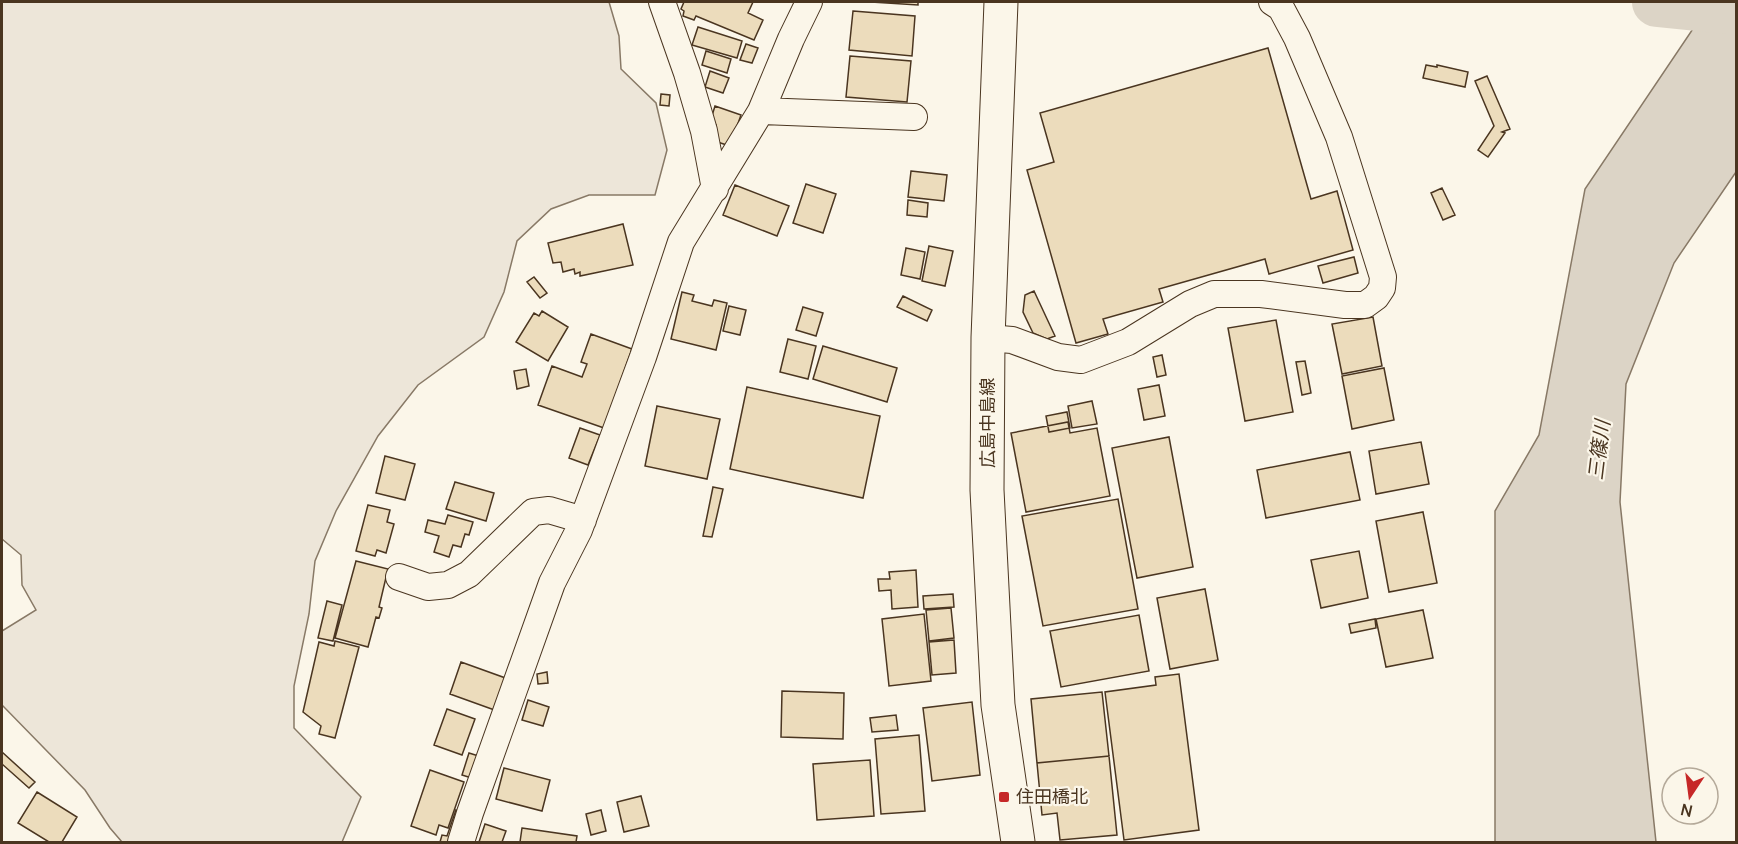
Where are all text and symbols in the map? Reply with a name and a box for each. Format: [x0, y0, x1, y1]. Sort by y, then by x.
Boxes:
street label: 広島中島線 [975, 378, 999, 468]
water label: 三篠川 [1581, 417, 1616, 481]
north arrow [1660, 766, 1720, 826]
place label: 住田橋北 [1016, 784, 1088, 808]
marker: 住田橋北 [997, 790, 1011, 804]
text: N [1679, 799, 1695, 823]

